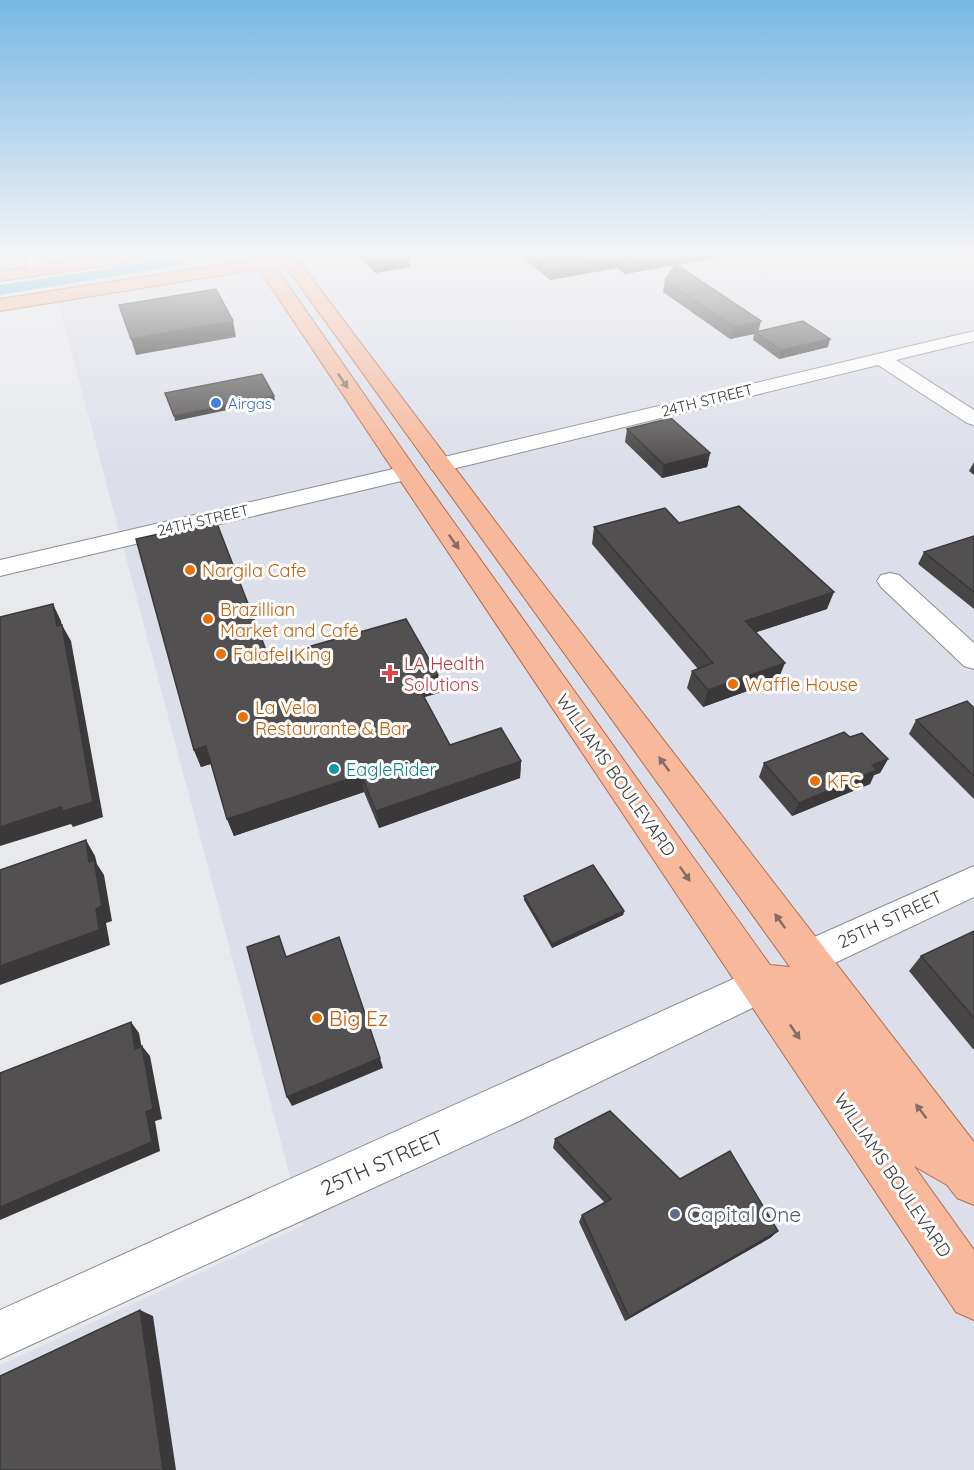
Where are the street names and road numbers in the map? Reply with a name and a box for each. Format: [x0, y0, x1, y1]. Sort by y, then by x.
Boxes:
street label: 24TH STREET [659, 379, 755, 421]
street label: 24TH STREET [155, 500, 251, 540]
street label: WILLIAMS BOULEVARD [551, 689, 681, 861]
street label: 25TH STREET [834, 885, 946, 953]
street label: WILLIAMS BOULEVARD [829, 1088, 957, 1262]
street label: 25TH STREET [317, 1123, 447, 1201]

